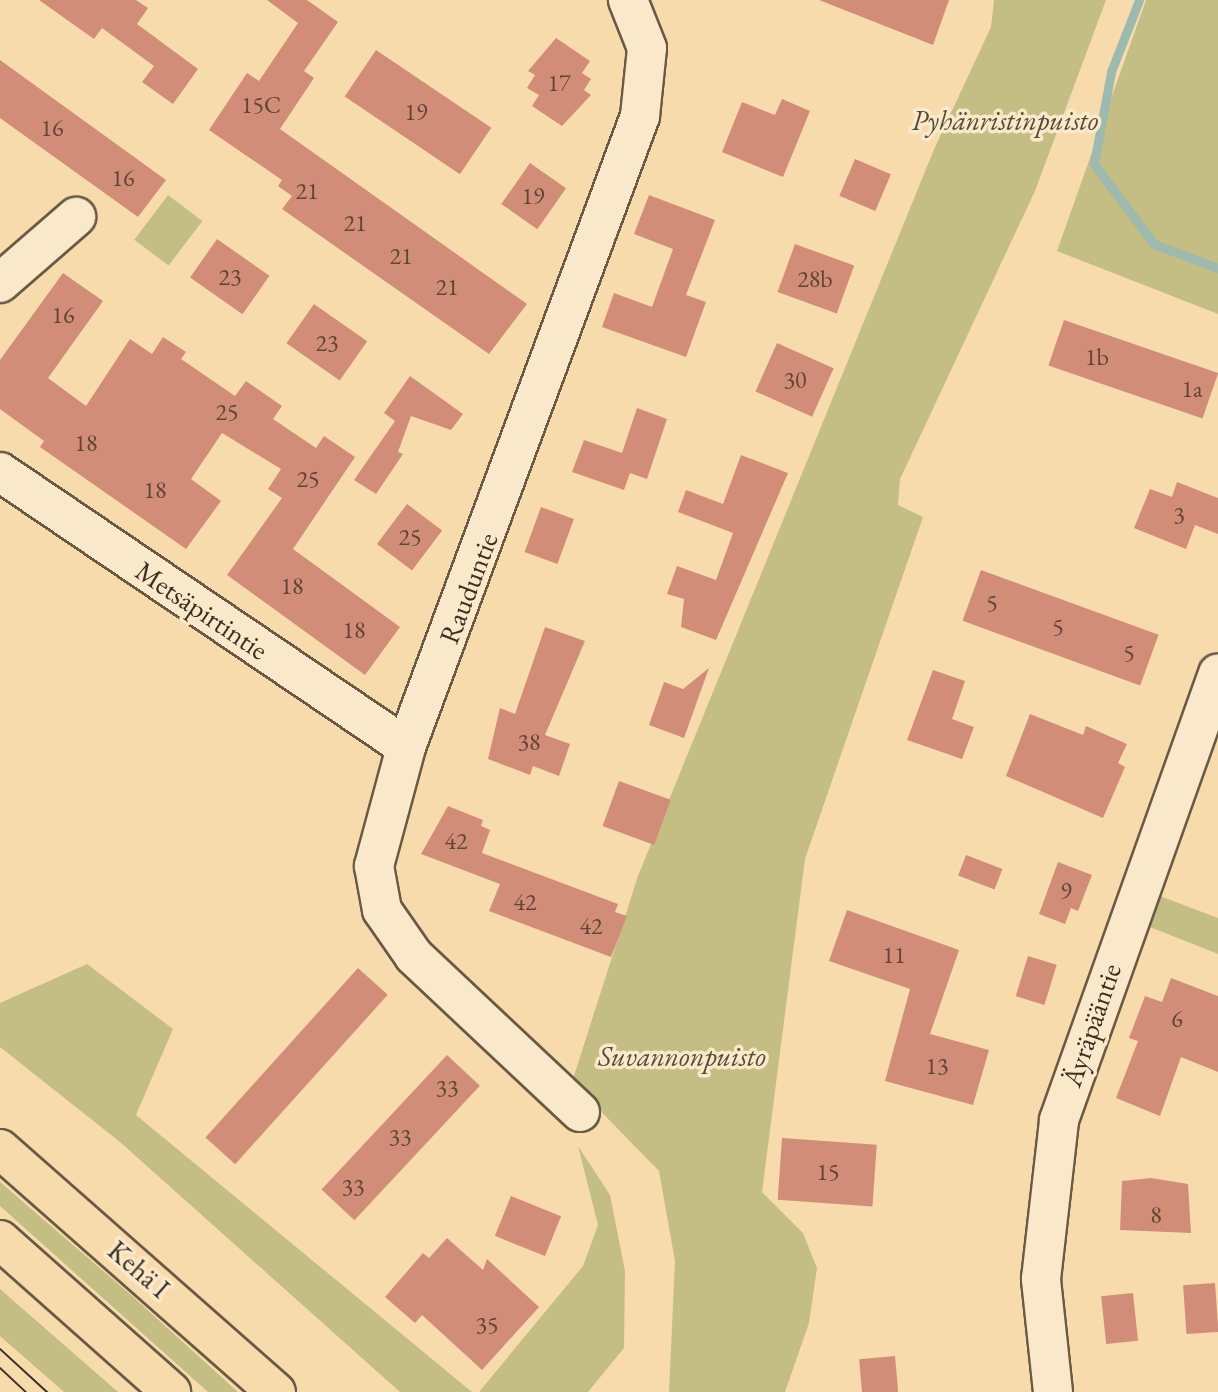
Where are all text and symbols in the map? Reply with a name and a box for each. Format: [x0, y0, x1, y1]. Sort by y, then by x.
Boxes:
house number: 17 [547, 69, 571, 97]
house number: 15C [241, 91, 281, 119]
house number: 19 [404, 98, 428, 126]
park label: Pyhänristinpuisto [912, 103, 1098, 137]
house number: 16 [40, 114, 64, 142]
house number: 16 [111, 164, 135, 192]
house number: 21 [295, 177, 319, 205]
house number: 19 [521, 182, 545, 210]
house number: 21 [343, 209, 367, 237]
house number: 21 [389, 242, 413, 270]
house number: 23 [218, 263, 242, 291]
house number: 28b [797, 265, 833, 293]
house number: 21 [435, 273, 459, 301]
house number: 16 [51, 301, 75, 329]
house number: 23 [315, 329, 339, 357]
house number: 1b [1085, 343, 1109, 371]
house number: 30 [783, 366, 807, 394]
house number: 1a [1181, 375, 1203, 403]
house number: 25 [215, 398, 239, 426]
house number: 18 [74, 429, 98, 457]
house number: 25 [296, 465, 320, 493]
house number: 18 [143, 476, 167, 504]
house number: 3 [1173, 501, 1185, 529]
house number: 25 [398, 523, 422, 551]
street label: Rauduntie [431, 528, 505, 648]
street label: Metsäpirtintie [129, 553, 275, 667]
house number: 18 [280, 572, 304, 600]
house number: 5 [986, 589, 998, 617]
house number: 5 [1052, 613, 1064, 641]
house number: 18 [342, 616, 366, 644]
house number: 5 [1123, 639, 1135, 667]
house number: 38 [517, 728, 541, 756]
house number: 42 [444, 827, 468, 855]
house number: 9 [1060, 877, 1072, 905]
house number: 42 [513, 888, 537, 916]
house number: 42 [579, 912, 603, 940]
house number: 11 [882, 941, 906, 969]
street label: Äyräpääntie [1054, 959, 1128, 1091]
house number: 6 [1171, 1005, 1183, 1033]
park label: Suvannonpuisto [598, 1039, 766, 1073]
house number: 13 [925, 1052, 949, 1080]
house number: 33 [435, 1074, 459, 1102]
house number: 33 [388, 1123, 412, 1151]
house number: 15 [816, 1158, 840, 1186]
house number: 33 [341, 1173, 365, 1201]
house number: 8 [1150, 1201, 1162, 1229]
street label: Kehä I [101, 1233, 177, 1305]
house number: 35 [475, 1311, 499, 1339]

